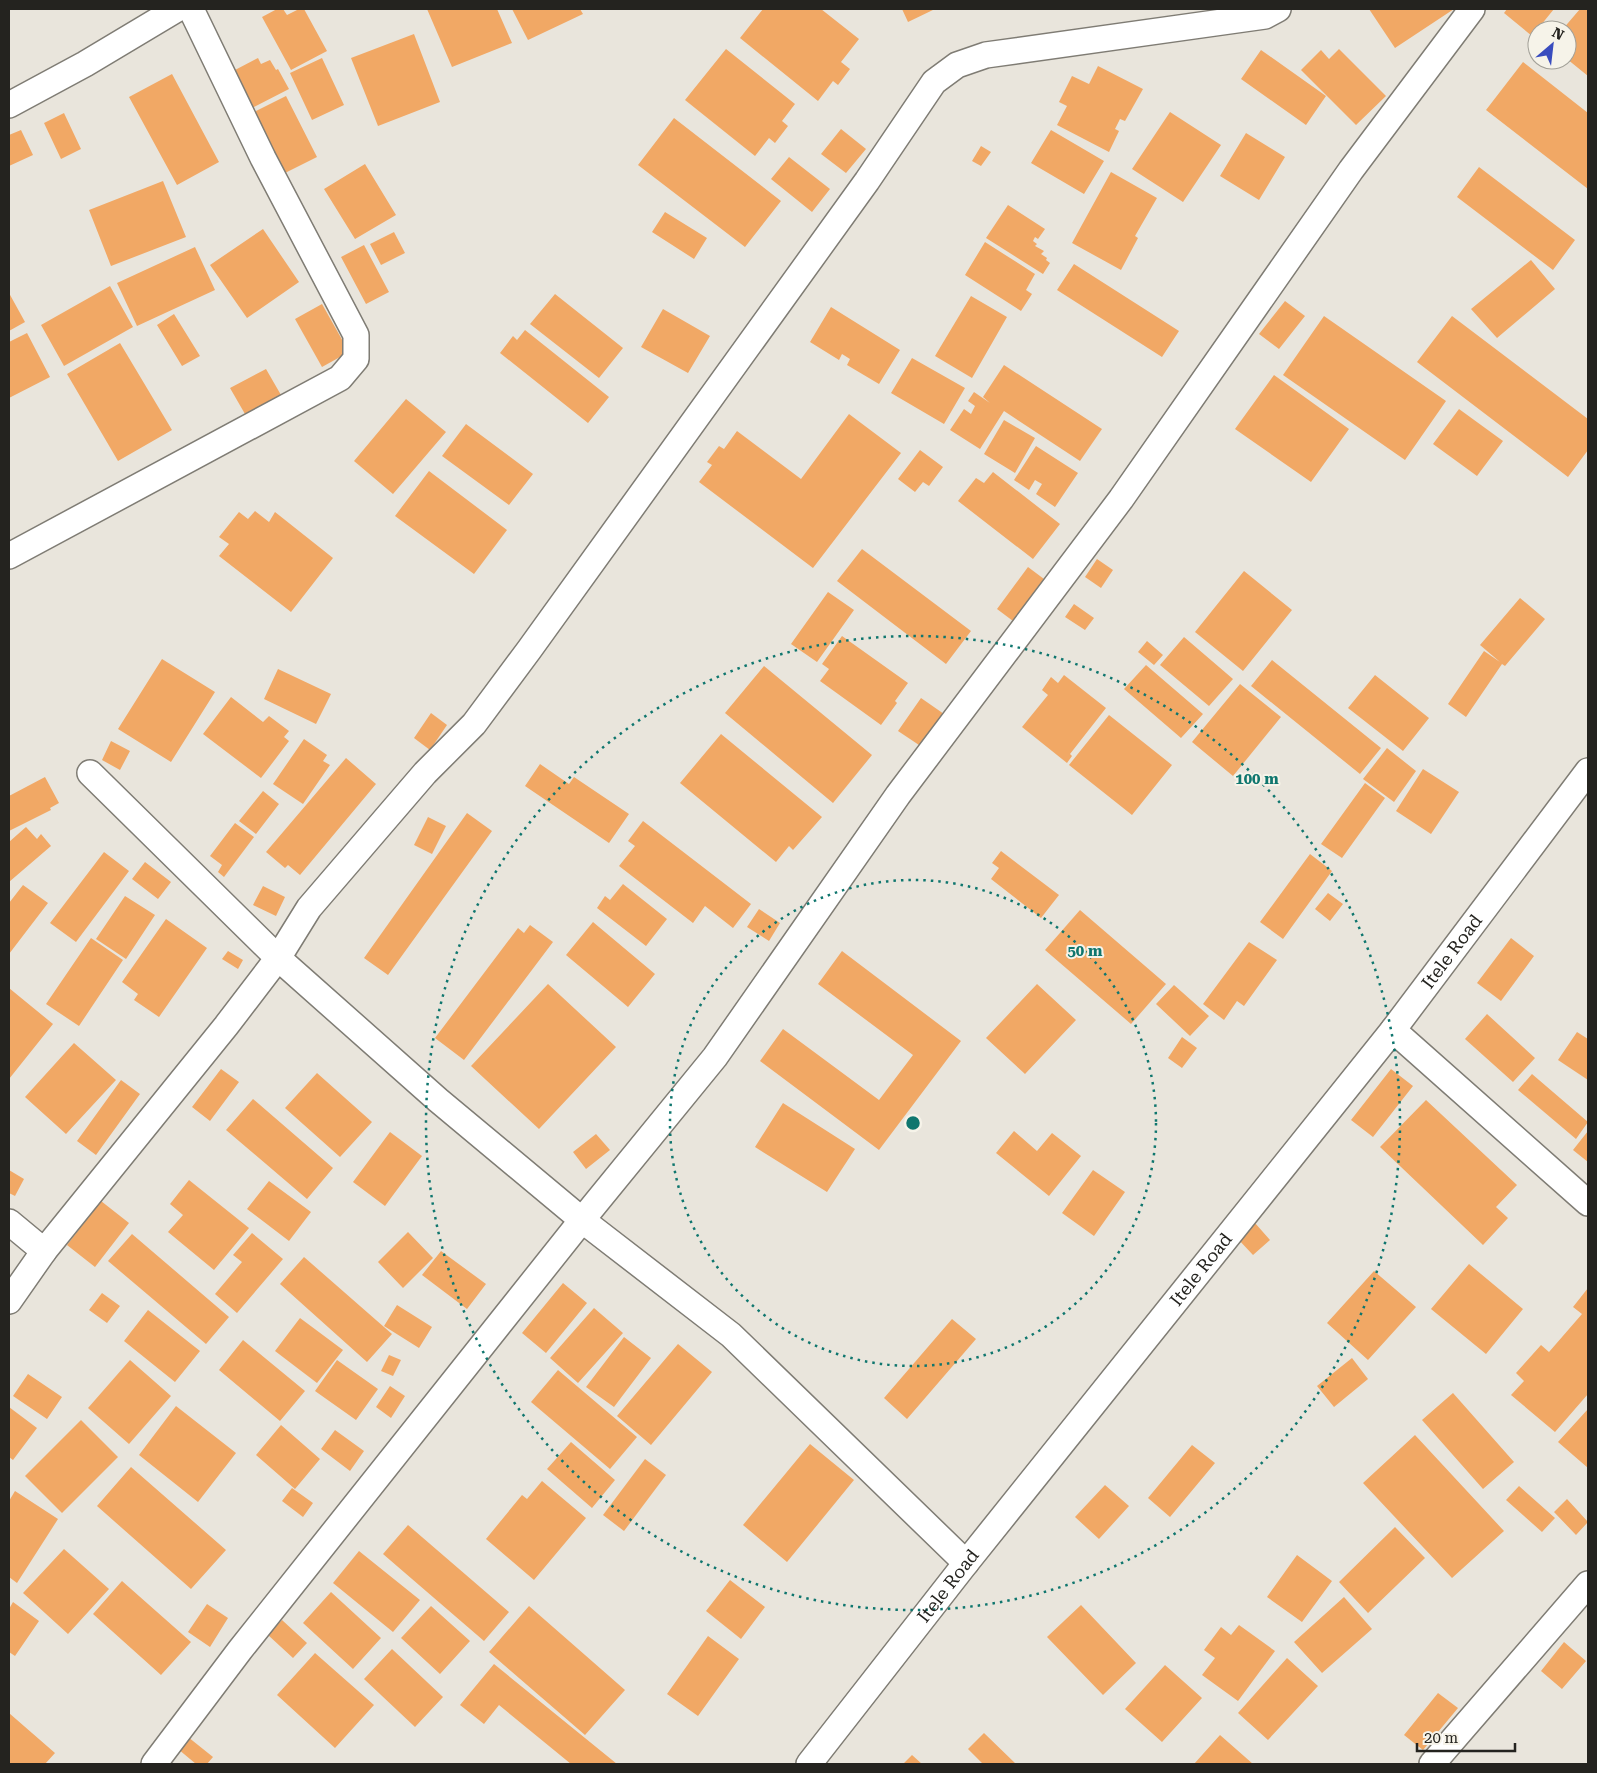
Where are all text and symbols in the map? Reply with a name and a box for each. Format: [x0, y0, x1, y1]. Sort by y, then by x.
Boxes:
north arrow [1527, 20, 1577, 70]
text: N [1550, 24, 1567, 43]
text: 100 m [1235, 770, 1279, 788]
street label: Itele Road [1417, 910, 1486, 993]
text: 50 m [1067, 942, 1103, 960]
centre of rings [904, 1114, 922, 1132]
street label: Itele Road [1165, 1228, 1236, 1310]
street label: Itele Road [913, 1544, 983, 1626]
scale bar [1417, 1720, 1514, 1752]
text: 20 m [1424, 1729, 1459, 1747]

